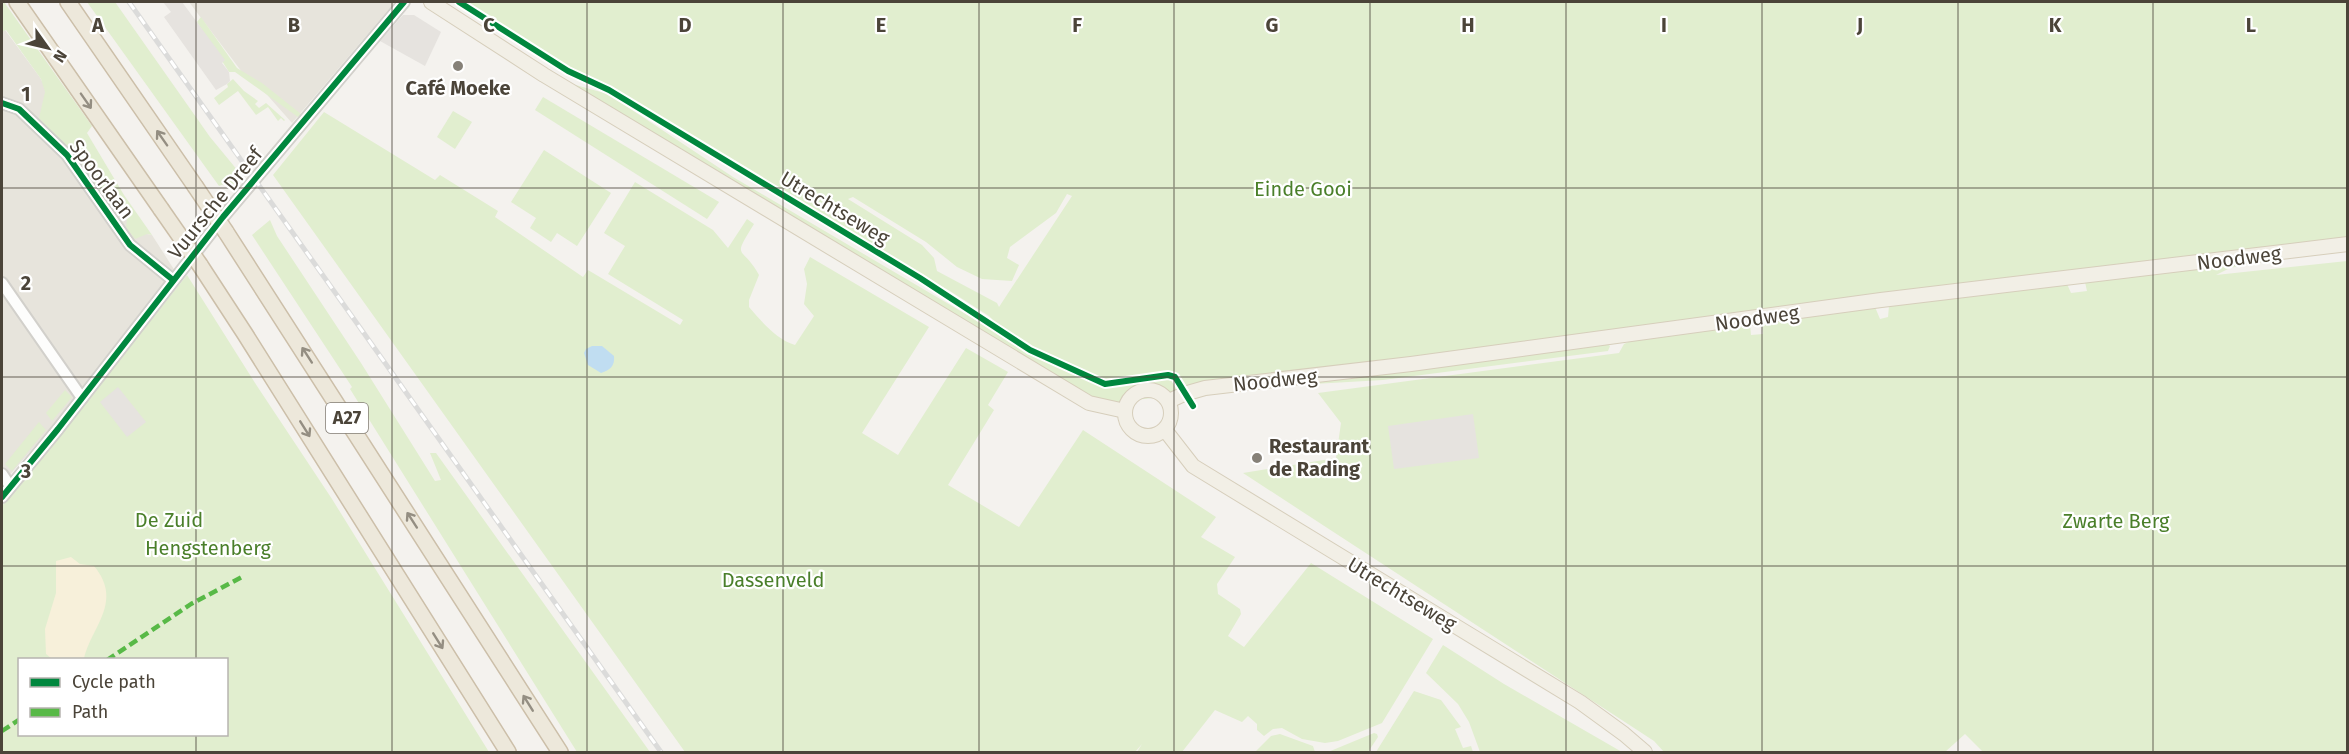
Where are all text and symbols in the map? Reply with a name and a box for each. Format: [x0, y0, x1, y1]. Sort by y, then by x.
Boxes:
text: A [91, 13, 105, 37]
text: B [288, 13, 300, 37]
text: C [483, 13, 495, 37]
text: D [678, 13, 692, 37]
text: E [876, 13, 886, 37]
text: F [1072, 13, 1082, 37]
text: G [1266, 13, 1278, 37]
text: H [1461, 13, 1475, 37]
text: I [1661, 13, 1667, 37]
text: J [1856, 13, 1863, 37]
text: K [2049, 13, 2062, 37]
text: L [2246, 13, 2256, 37]
north arrow [18, 18, 78, 78]
text: N [49, 46, 71, 66]
marker: Café Moeke [451, 59, 465, 73]
place label: Café Moeke [405, 76, 511, 100]
text: 1 [21, 82, 31, 106]
one-way arrow [80, 93, 92, 109]
one-way arrow [156, 130, 168, 146]
street label: Spoorlaan [64, 135, 140, 223]
street label: Vuursche Dreef [163, 141, 268, 264]
street label: Utrechtseweg [776, 166, 894, 250]
park label: Einde Gooi [1254, 177, 1352, 201]
street label: Noodweg [2196, 241, 2283, 275]
text: 2 [21, 271, 31, 295]
street label: Noodweg [1713, 300, 1801, 336]
one-way arrow [300, 347, 313, 364]
street label: Noodweg [1232, 364, 1319, 396]
road number: A27 [326, 403, 368, 433]
one-way arrow [299, 420, 311, 437]
place label: Restaurant de Rading [1269, 434, 1369, 481]
marker: Restaurant de Rading [1250, 451, 1264, 465]
text: 3 [20, 459, 31, 483]
park label: De Zuid [135, 508, 203, 532]
park label: Zwarte Berg [2063, 509, 2170, 533]
one-way arrow [405, 512, 417, 529]
park label: Hengstenberg [145, 536, 272, 560]
street label: Utrechtseweg [1343, 552, 1461, 636]
park label: Dassenveld [722, 568, 824, 592]
one-way arrow [433, 632, 445, 649]
legend [18, 658, 228, 736]
text: Cycle path [72, 671, 156, 693]
one-way arrow [522, 695, 534, 712]
text: Path [72, 701, 108, 723]

